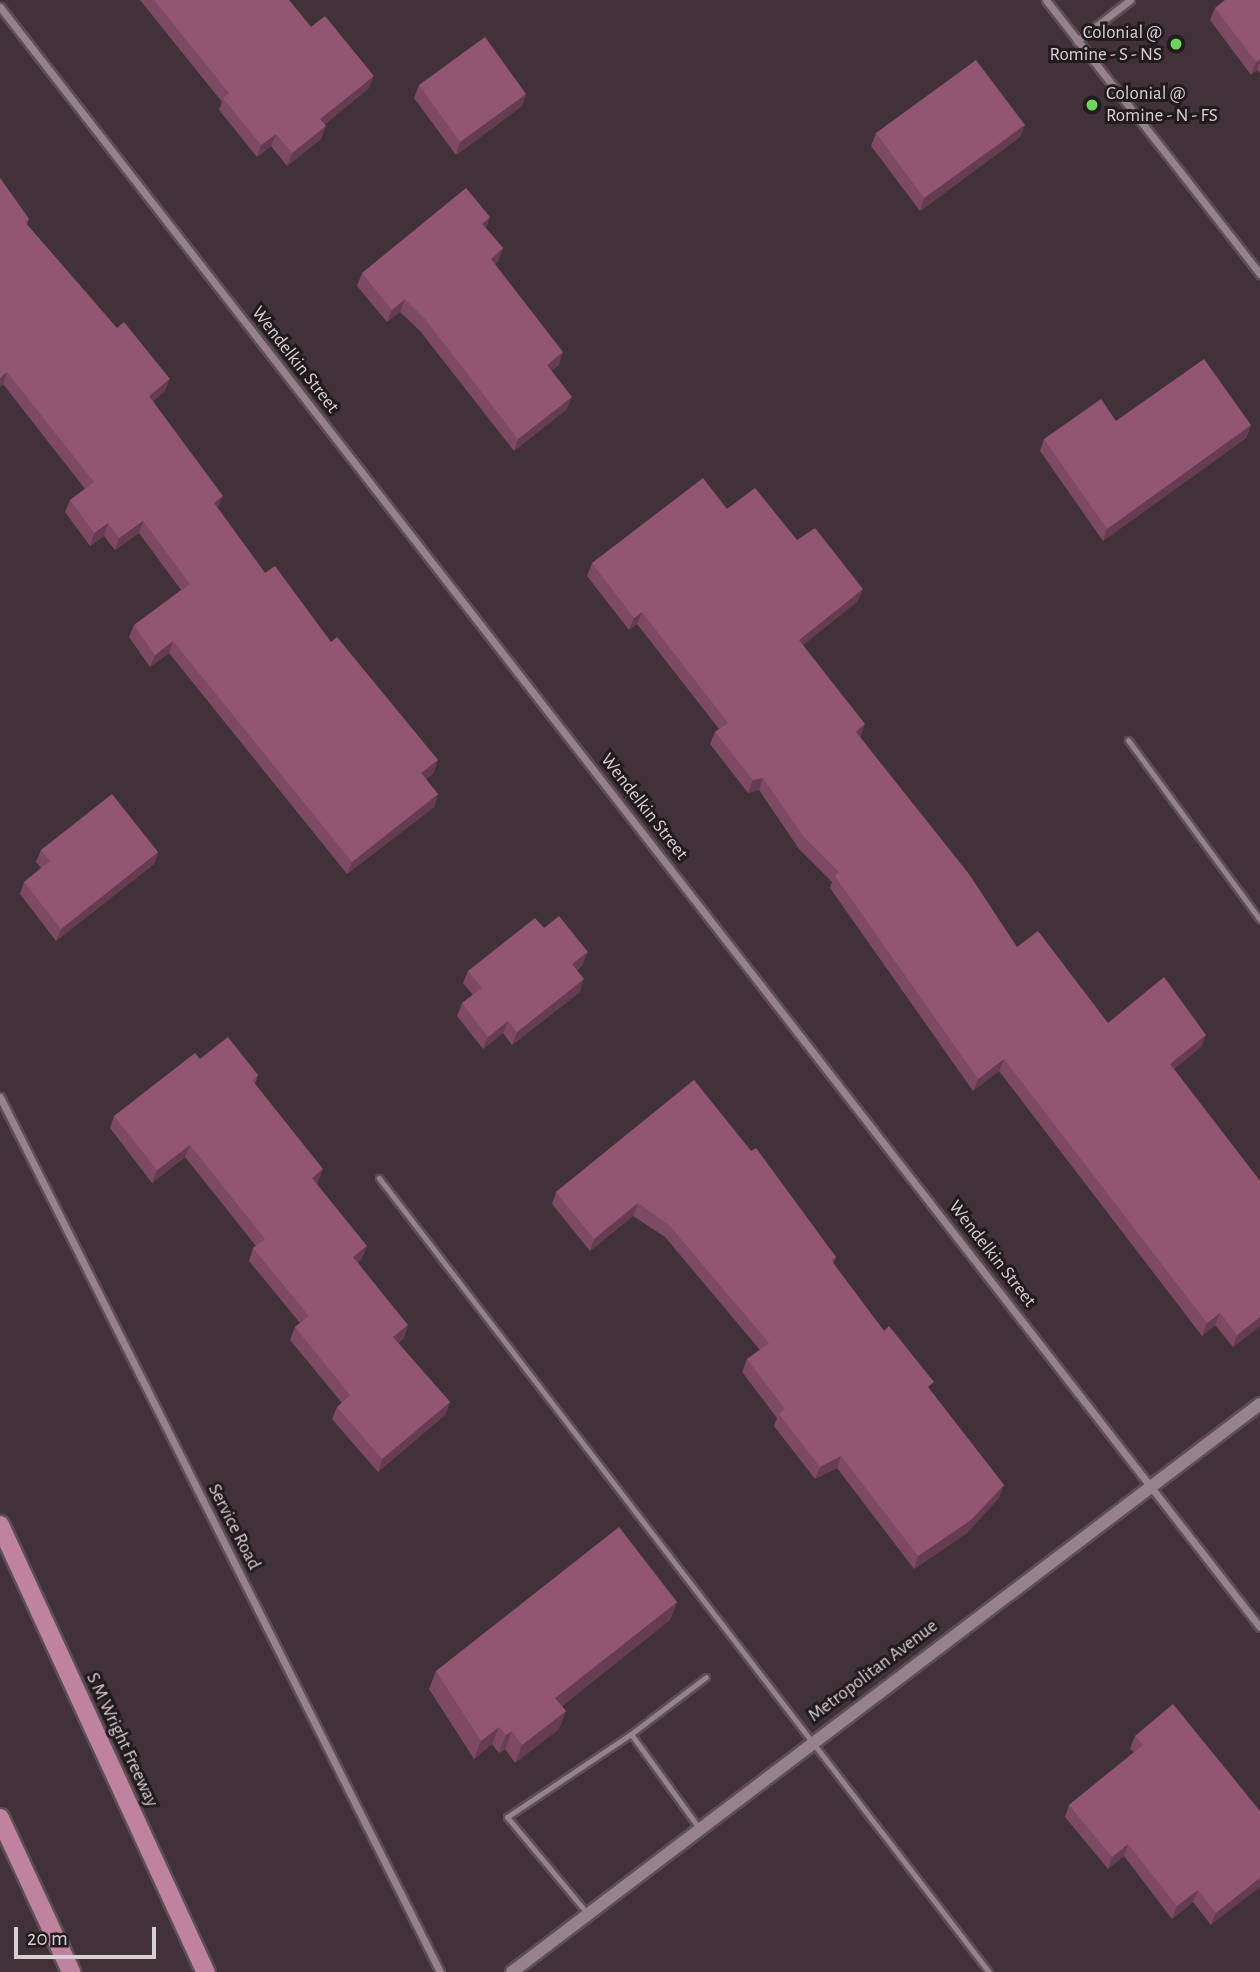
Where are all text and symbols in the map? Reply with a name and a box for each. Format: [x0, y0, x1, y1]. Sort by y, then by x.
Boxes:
place label: Colonial @ Romine - S - NS [1050, 22, 1162, 66]
marker: Colonial @ Romine - S - NS [1168, 36, 1184, 52]
place label: Colonial @ Romine - N - FS [1106, 83, 1218, 127]
marker: Colonial @ Romine - N - FS [1084, 97, 1100, 113]
street label: Wendelkin Street [246, 302, 344, 418]
street label: Wendelkin Street [595, 749, 693, 865]
street label: Wendelkin Street [943, 1196, 1041, 1312]
street label: Service Road [203, 1480, 265, 1574]
street label: Metropolitan Avenue [804, 1615, 942, 1727]
street label: S M Wright Freeway [81, 1669, 163, 1811]
scale bar [18, 1912, 159, 1956]
text: 20 m [27, 1928, 68, 1949]

